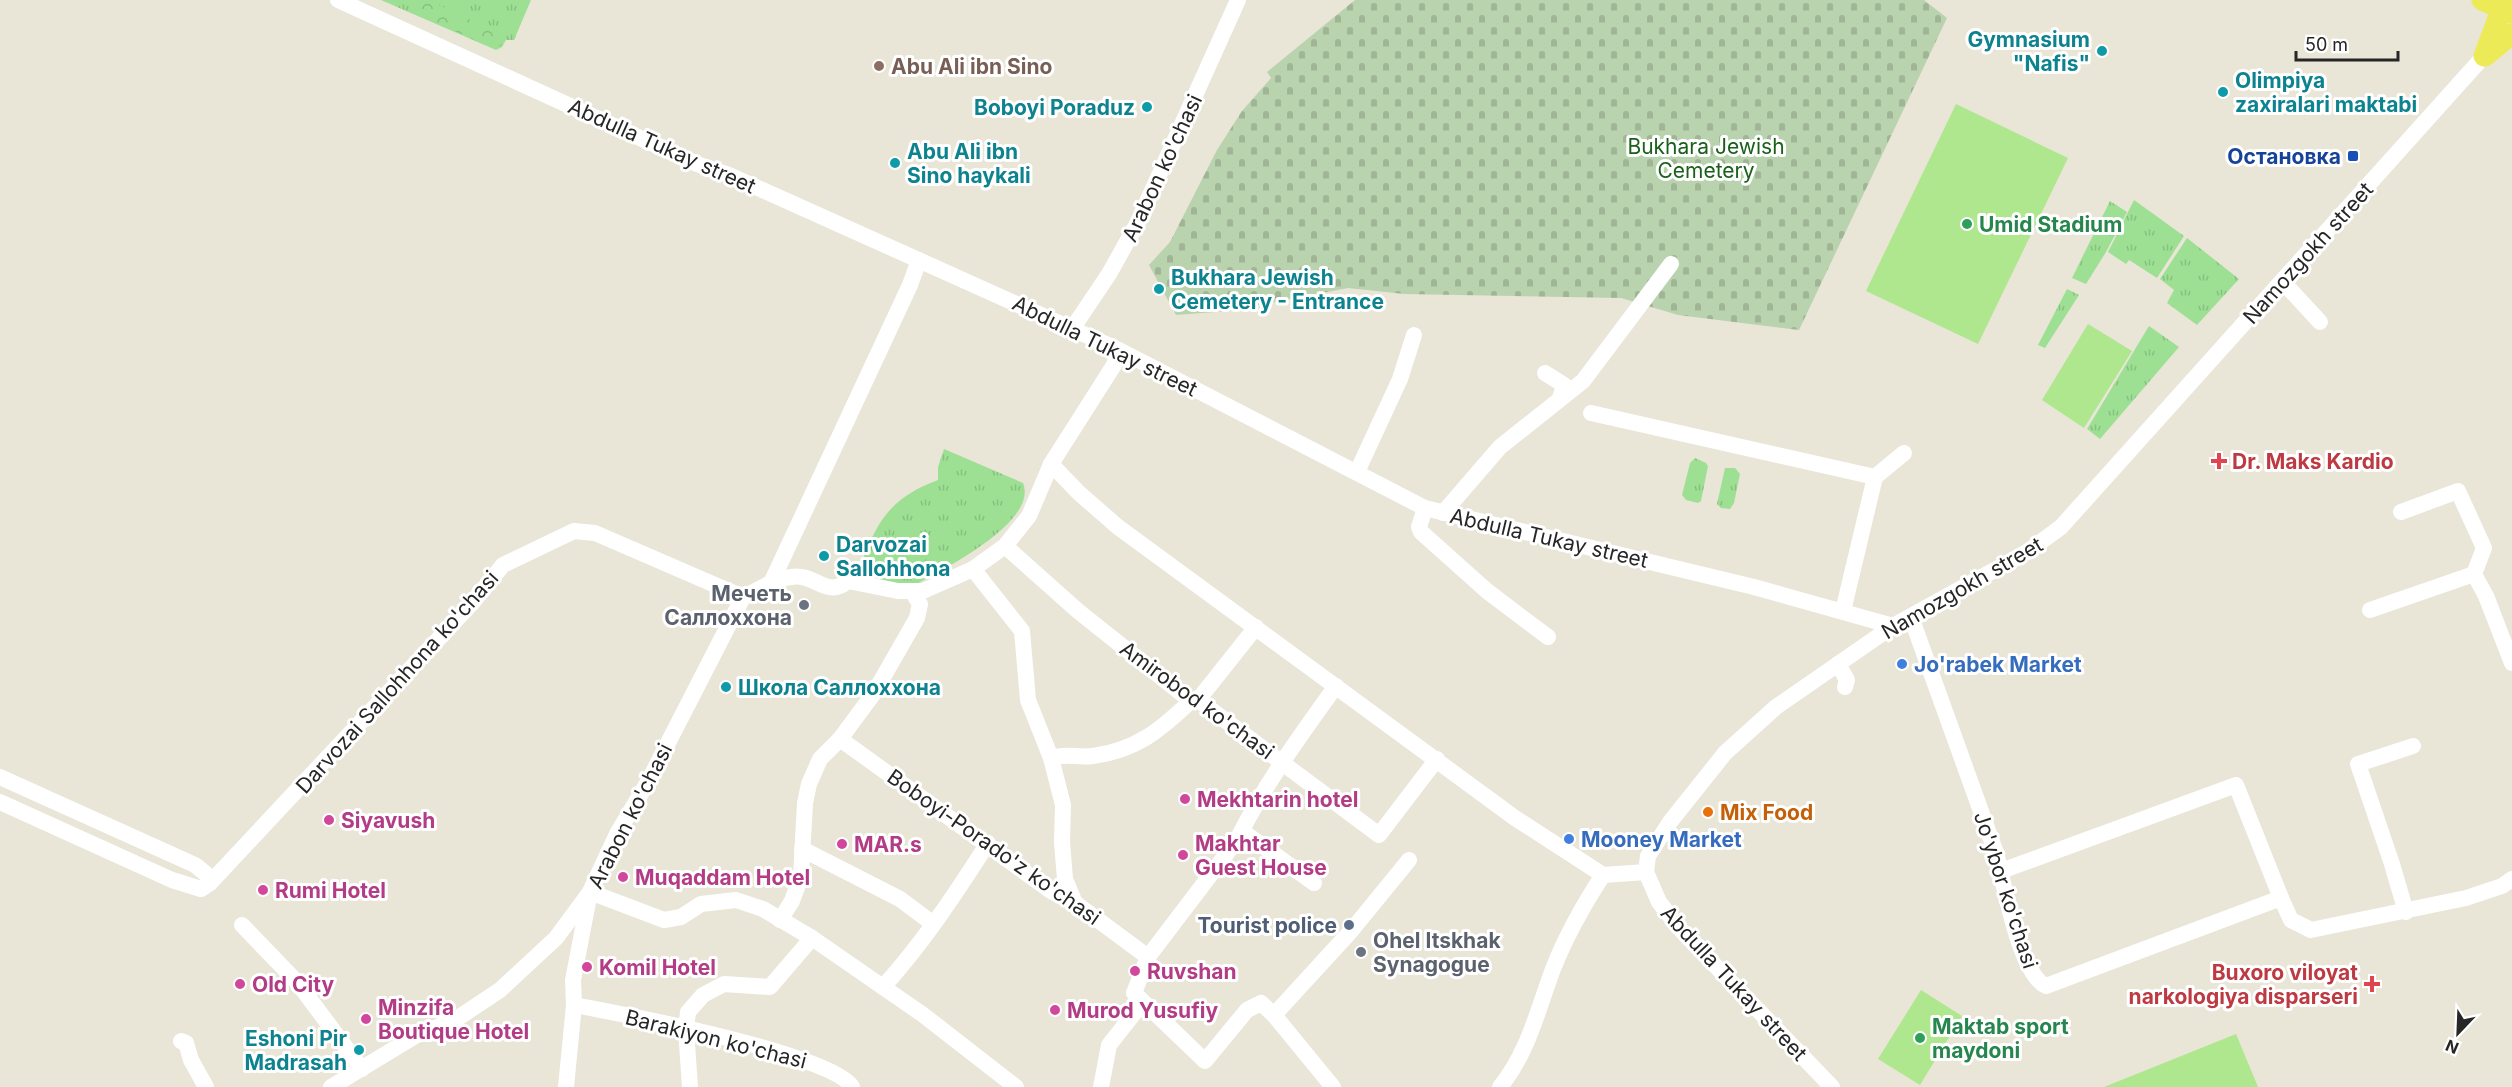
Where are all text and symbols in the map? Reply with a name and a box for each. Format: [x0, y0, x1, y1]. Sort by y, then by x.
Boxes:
scale bar [2296, 24, 2398, 62]
place label: Gymnasium "Nafis" [1967, 27, 2090, 76]
text: 50 m [2305, 34, 2348, 55]
marker: Gymnasium "Nafis" [2095, 44, 2109, 58]
place label: Abu Ali ibn Sino [891, 54, 1052, 79]
marker: Abu Ali ibn Sino [872, 59, 886, 73]
place label: Olimpiya zaxiralari maktabi [2235, 68, 2417, 117]
marker: Olimpiya zaxiralari maktabi [2216, 85, 2230, 99]
street label: Arabon ko'chasi [1117, 90, 1207, 246]
street label: Abdulla Tukay street [564, 93, 760, 199]
place label: Boboyi Poraduz [974, 95, 1135, 120]
marker: Boboyi Poraduz [1140, 100, 1154, 114]
park label: Bukhara Jewish Cemetery [1627, 134, 1785, 183]
place label: Abu Ali ibn Sino haykali [907, 139, 1031, 188]
place label: Остановка [2227, 144, 2341, 169]
marker: Остановка [2346, 149, 2360, 163]
marker: Abu Ali ibn Sino haykali [888, 156, 902, 170]
street label: Namozgokh street [2238, 177, 2378, 329]
place label: Umid Stadium [1979, 212, 2122, 237]
marker: Umid Stadium [1960, 217, 1974, 231]
place label: Bukhara Jewish Cemetery - Entrance [1171, 265, 1384, 314]
marker: Bukhara Jewish Cemetery - Entrance [1152, 282, 1166, 296]
street label: Abdulla Tukay street [1009, 290, 1202, 402]
place label: Dr. Maks Kardio [2232, 449, 2394, 474]
marker: Dr. Maks Kardio [2210, 452, 2228, 470]
street label: Abdulla Tukay street [1448, 503, 1651, 573]
place label: Darvozai Sallohhona [836, 532, 951, 581]
street label: Namozgokh street [1877, 532, 2047, 644]
marker: Darvozai Sallohhona [817, 549, 831, 563]
street label: Darvozai Sallohhona ko'chasi [291, 566, 503, 798]
place label: Мечеть Саллоххона [664, 581, 792, 630]
marker: Мечеть Саллоххона [797, 598, 811, 612]
street label: Amirobod ko'chasi [1115, 636, 1279, 764]
place label: Jo'rabek Market [1914, 652, 2082, 677]
marker: Jo'rabek Market [1895, 657, 1909, 671]
place label: Школа Саллоххона [738, 675, 941, 700]
marker: Школа Саллоххона [719, 680, 733, 694]
street label: Arabon ko'chasi [583, 739, 677, 893]
street label: Boboyi-Porado'z ko'chasi [883, 764, 1105, 930]
place label: Mekhtarin hotel [1197, 787, 1358, 812]
marker: Mekhtarin hotel [1178, 792, 1192, 806]
place label: Mix Food [1720, 800, 1813, 825]
marker: Mix Food [1701, 805, 1715, 819]
place label: Siyavush [341, 808, 435, 833]
street label: Jo'ybor ko'chasi [1969, 808, 2043, 972]
marker: Siyavush [322, 813, 336, 827]
place label: Mooney Market [1581, 827, 1742, 852]
place label: Makhtar Guest House [1195, 831, 1327, 880]
place label: MAR.s [854, 832, 922, 857]
marker: Mooney Market [1562, 832, 1576, 846]
marker: MAR.s [835, 837, 849, 851]
marker: Makhtar Guest House [1176, 848, 1190, 862]
place label: Muqaddam Hotel [635, 865, 810, 890]
marker: Muqaddam Hotel [616, 870, 630, 884]
place label: Rumi Hotel [275, 878, 386, 903]
marker: Rumi Hotel [256, 883, 270, 897]
street label: Abdulla Tukay street [1656, 900, 1812, 1066]
place label: Tourist police [1197, 913, 1337, 938]
marker: Tourist police [1342, 918, 1356, 932]
place label: Ohel Itskhak Synagogue [1373, 928, 1501, 977]
marker: Ohel Itskhak Synagogue [1354, 945, 1368, 959]
place label: Komil Hotel [599, 955, 716, 980]
place label: Ruvshan [1147, 959, 1237, 984]
marker: Komil Hotel [580, 960, 594, 974]
place label: Buxoro viloyat narkologiya disparseri [2129, 960, 2358, 1009]
marker: Ruvshan [1128, 964, 1142, 978]
place label: Old City [252, 972, 334, 997]
marker: Buxoro viloyat narkologiya disparseri [2363, 975, 2381, 993]
marker: Old City [233, 977, 247, 991]
place label: Minzifa Boutique Hotel [378, 995, 529, 1044]
place label: Murod Yusufiy [1067, 998, 1218, 1023]
marker: Murod Yusufiy [1048, 1003, 1062, 1017]
north arrow [2428, 1003, 2488, 1063]
street label: Barakiyon ko'chasi [623, 1004, 809, 1074]
marker: Minzifa Boutique Hotel [359, 1012, 373, 1026]
place label: Maktab sport maydoni [1932, 1014, 2069, 1063]
place label: Eshoni Pir Madrasah [245, 1026, 347, 1075]
marker: Maktab sport maydoni [1913, 1031, 1927, 1045]
text: N [2443, 1035, 2462, 1058]
marker: Eshoni Pir Madrasah [352, 1043, 366, 1057]

